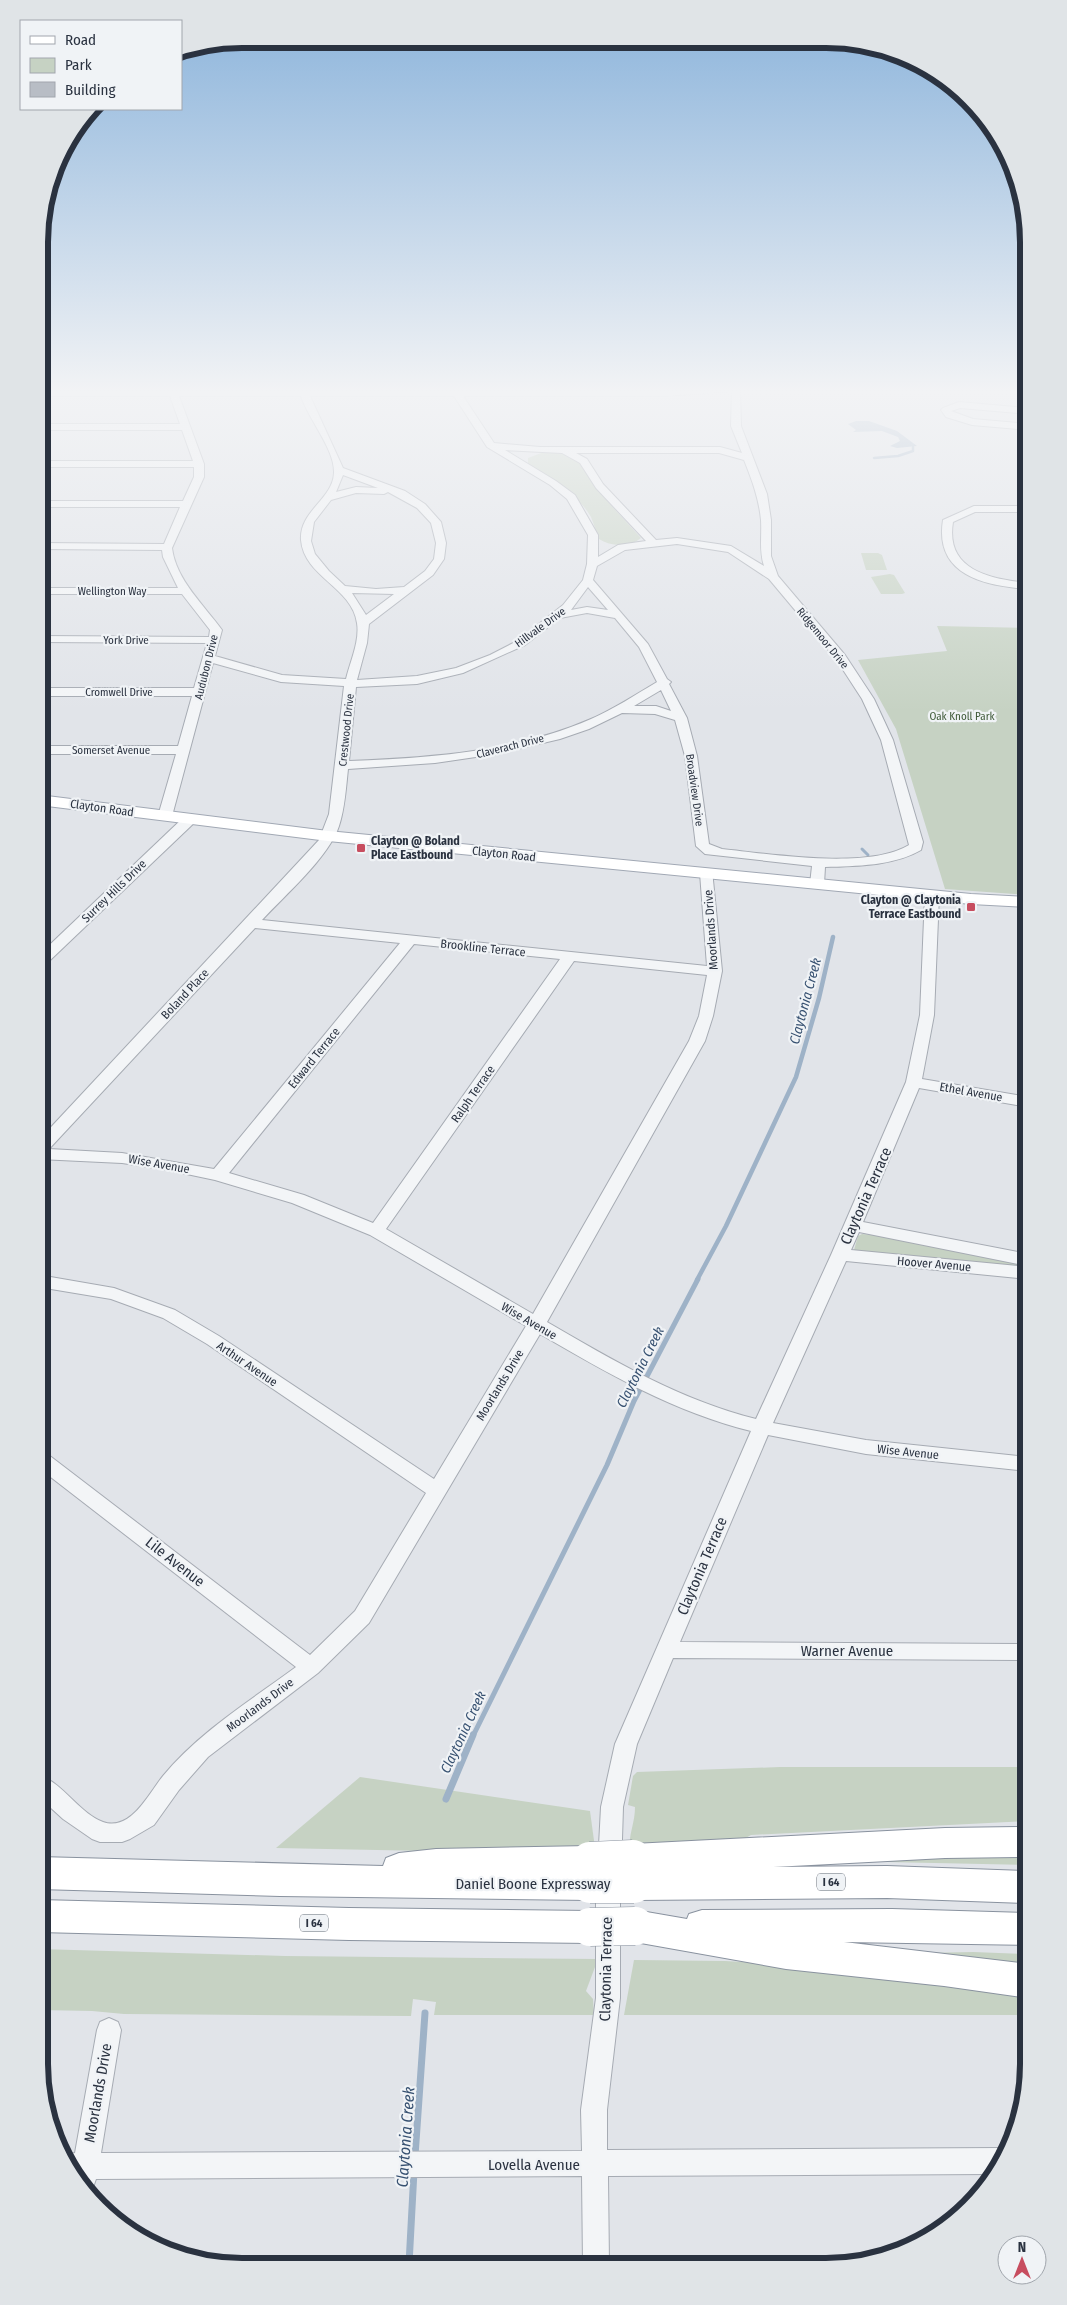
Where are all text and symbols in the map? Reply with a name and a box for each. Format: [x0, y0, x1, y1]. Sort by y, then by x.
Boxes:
legend [20, 20, 182, 110]
text: Road [65, 31, 96, 49]
text: Park [65, 56, 92, 74]
text: Building [65, 81, 116, 99]
street label: Wellington Way [78, 585, 146, 598]
street label: Hillvale Drive [512, 605, 568, 650]
street label: Ridgemoor Drive [794, 605, 851, 671]
street label: Audubon Drive [192, 633, 221, 701]
street label: York Drive [103, 634, 149, 647]
street label: Cromwell Drive [85, 686, 153, 699]
street label: Crestwood Drive [336, 693, 357, 767]
park label: Oak Knoll Park [929, 710, 995, 723]
street label: Claverach Drive [475, 732, 545, 761]
street label: Somerset Avenue [72, 744, 150, 757]
street label: Broadview Drive [683, 753, 706, 827]
street label: Clayton Road [69, 797, 135, 819]
place label: Clayton @ Boland Place Eastbound [371, 834, 460, 862]
marker: Clayton @ Boland Place Eastbound [355, 842, 367, 854]
street label: Clayton Road [471, 844, 537, 864]
street label: Surrey Hills Drive [79, 857, 149, 925]
street label: Moorlands Drive [701, 889, 721, 971]
place label: Clayton @ Claytonia Terrace Eastbound [861, 893, 961, 921]
marker: Clayton @ Claytonia Terrace Eastbound [965, 901, 977, 913]
street label: Brookline Terrace [440, 937, 526, 959]
water label: Claytonia Creek [786, 956, 825, 1046]
street label: Boland Place [158, 966, 212, 1022]
street label: Edward Terrace [285, 1025, 343, 1091]
street label: Ralph Terrace [448, 1063, 498, 1125]
street label: Ethel Avenue [938, 1080, 1004, 1104]
street label: Claytonia Terrace [836, 1144, 896, 1248]
street label: Wise Avenue [127, 1152, 191, 1176]
street label: Hoover Avenue [896, 1254, 972, 1274]
street label: Wise Avenue [499, 1299, 559, 1343]
water label: Claytonia Creek [613, 1324, 668, 1410]
street label: Arthur Avenue [214, 1339, 280, 1389]
street label: Moorlands Drive [473, 1347, 527, 1423]
street label: Wise Avenue [876, 1442, 940, 1462]
street label: Claytonia Terrace [673, 1514, 731, 1618]
street label: Lile Avenue [142, 1533, 208, 1591]
street label: Warner Avenue [801, 1642, 893, 1660]
street label: Moorlands Drive [224, 1675, 296, 1735]
water label: Claytonia Creek [437, 1689, 490, 1776]
road number: I 64 [817, 1874, 845, 1890]
street label: Daniel Boone Expressway [455, 1875, 611, 1893]
road number: I 64 [300, 1915, 328, 1932]
street label: Claytonia Terrace [596, 1916, 616, 2022]
street label: Moorlands Drive [80, 2042, 116, 2144]
water label: Claytonia Creek [392, 2086, 419, 2188]
street label: Lovella Avenue [488, 2156, 580, 2174]
north arrow [997, 2235, 1047, 2285]
text: N [1018, 2239, 1026, 2256]

